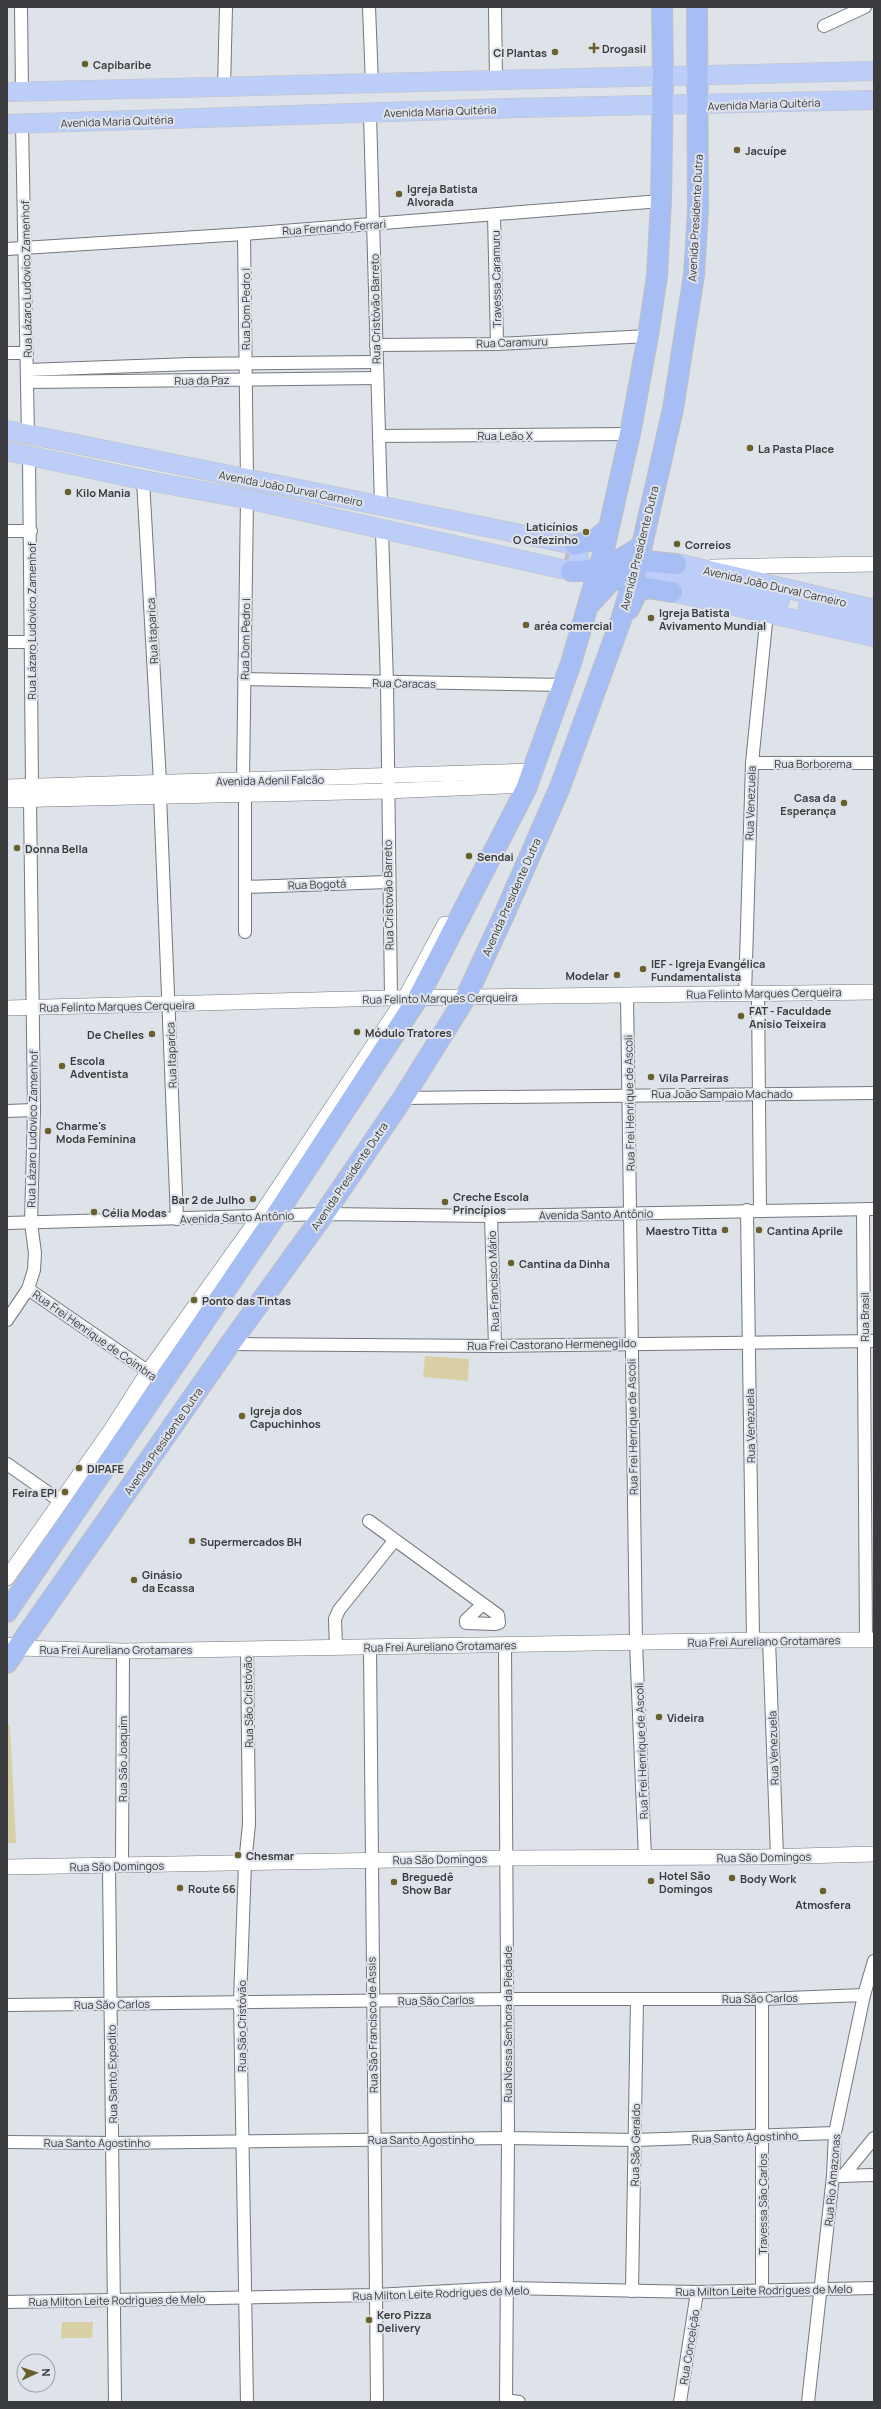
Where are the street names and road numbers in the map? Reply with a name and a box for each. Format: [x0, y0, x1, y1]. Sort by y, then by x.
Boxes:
street label: Avenida Maria Quitéria [707, 95, 821, 113]
street label: Avenida Maria Quitéria [383, 102, 497, 120]
street label: Avenida Maria Quitéria [60, 112, 174, 130]
street label: Avenida Presidente Dutra [684, 154, 706, 282]
street label: Rua Lázaro Ludovico Zamenhof [17, 200, 35, 358]
street label: Rua Fernando Ferrari [282, 216, 386, 238]
street label: Travessa Caramuru [488, 230, 504, 328]
street label: Rua Cristóvão Barreto [367, 253, 383, 364]
street label: Rua Dom Pedro I [238, 268, 253, 350]
street label: Rua Caramuru [476, 333, 548, 351]
street label: Rua da Paz [174, 372, 230, 388]
street label: Rua Leão X [477, 428, 533, 443]
street label: Avenida João Durval Carneiro [218, 467, 365, 509]
street label: Avenida Presidente Dutra [616, 484, 662, 612]
street label: Rua Lázaro Ludovico Zamenhof [24, 542, 39, 700]
street label: Avenida João Durval Carneiro [702, 562, 848, 610]
street label: Rua Itaparica [143, 598, 161, 664]
street label: Rua Dom Pedro I [237, 598, 253, 680]
street label: Rua Caracas [372, 675, 436, 691]
street label: Rua Borborema [774, 756, 852, 771]
street label: Rua Venezuela [741, 766, 759, 840]
street label: Avenida Adenil Falcão [216, 772, 325, 788]
street label: Avenida Presidente Dutra [478, 836, 544, 958]
street label: Rua Cristovão Barreto [380, 839, 396, 950]
street label: Rua Bogotá [287, 875, 347, 893]
street label: Rua Felinto Marques Cerqueira [686, 984, 842, 1002]
street label: Rua Felinto Marques Cerqueira [362, 989, 518, 1007]
street label: Rua Felinto Marques Cerqueira [39, 997, 195, 1015]
street label: Rua Itaparica [162, 1022, 180, 1088]
street label: Rua Frei Henrique de Ascoli [620, 1035, 638, 1171]
street label: Rua Lázaro Ludovico Zamenhof [23, 1050, 41, 1208]
street label: Rua João Sampaio Machado [651, 1086, 793, 1101]
street label: Avenida Presidente Dutra [307, 1119, 391, 1233]
street label: Avenida Santo Antônio [539, 1205, 654, 1222]
street label: Avenida Santo Antônio [180, 1207, 295, 1226]
street label: Rua Francisco Mário [484, 1230, 502, 1332]
street label: Rua Frei Henrique de Coimbra [30, 1286, 160, 1384]
street label: Rua Brasil [857, 1292, 872, 1342]
street label: Rua Frei Castorano Hermenegildo [467, 1335, 637, 1353]
street label: Rua Frei Henrique de Ascoli [623, 1359, 641, 1495]
street label: Avenida Presidente Dutra [120, 1384, 206, 1498]
street label: Rua Venezuela [742, 1389, 758, 1463]
street label: Rua Frei Aureliano Grotamares [688, 1632, 841, 1650]
street label: Rua Frei Aureliano Grotamares [364, 1637, 517, 1655]
street label: Rua Frei Aureliano Grotamares [40, 1642, 193, 1657]
street label: Rua São Cristóvão [240, 1655, 256, 1748]
street label: Rua Frei Henrique de Ascoli [631, 1683, 651, 1819]
street label: Rua Venezuela [764, 1711, 782, 1785]
street label: Rua São Joaquim [115, 1716, 130, 1802]
street label: Rua São Domingos [717, 1849, 812, 1865]
street label: Rua São Domingos [393, 1851, 488, 1867]
street label: Rua São Domingos [70, 1858, 165, 1874]
street label: Rua Nossa Senhora da Piedade [500, 1945, 515, 2102]
street label: Rua São Francisco de Assis [363, 1957, 381, 2093]
street label: Rua São Cristóvão [234, 1980, 249, 2072]
street label: Rua São Carlos [722, 1990, 798, 2006]
street label: Rua São Carlos [398, 1992, 474, 2008]
street label: Rua São Carlos [74, 1996, 150, 2012]
street label: Rua Santo Expedito [104, 2024, 120, 2124]
street label: Rua São Geraldo [627, 2103, 643, 2187]
street label: Rua Santo Agostinho [692, 2128, 799, 2146]
street label: Rua Santo Agostinho [368, 2132, 475, 2147]
street label: Rua Rio Amazonas [820, 2133, 844, 2227]
street label: Rua Santo Agostinho [44, 2135, 151, 2150]
street label: Travessa São Carlos [755, 2153, 770, 2255]
street label: Rua Milton Leite Rodrigues de Melo [675, 2281, 853, 2299]
street label: Rua Milton Leite Rodrigues de Melo [352, 2282, 530, 2304]
street label: Rua Milton Leite Rodrigues de Melo [28, 2291, 206, 2309]
street label: Rua Conceição [676, 2308, 702, 2386]

